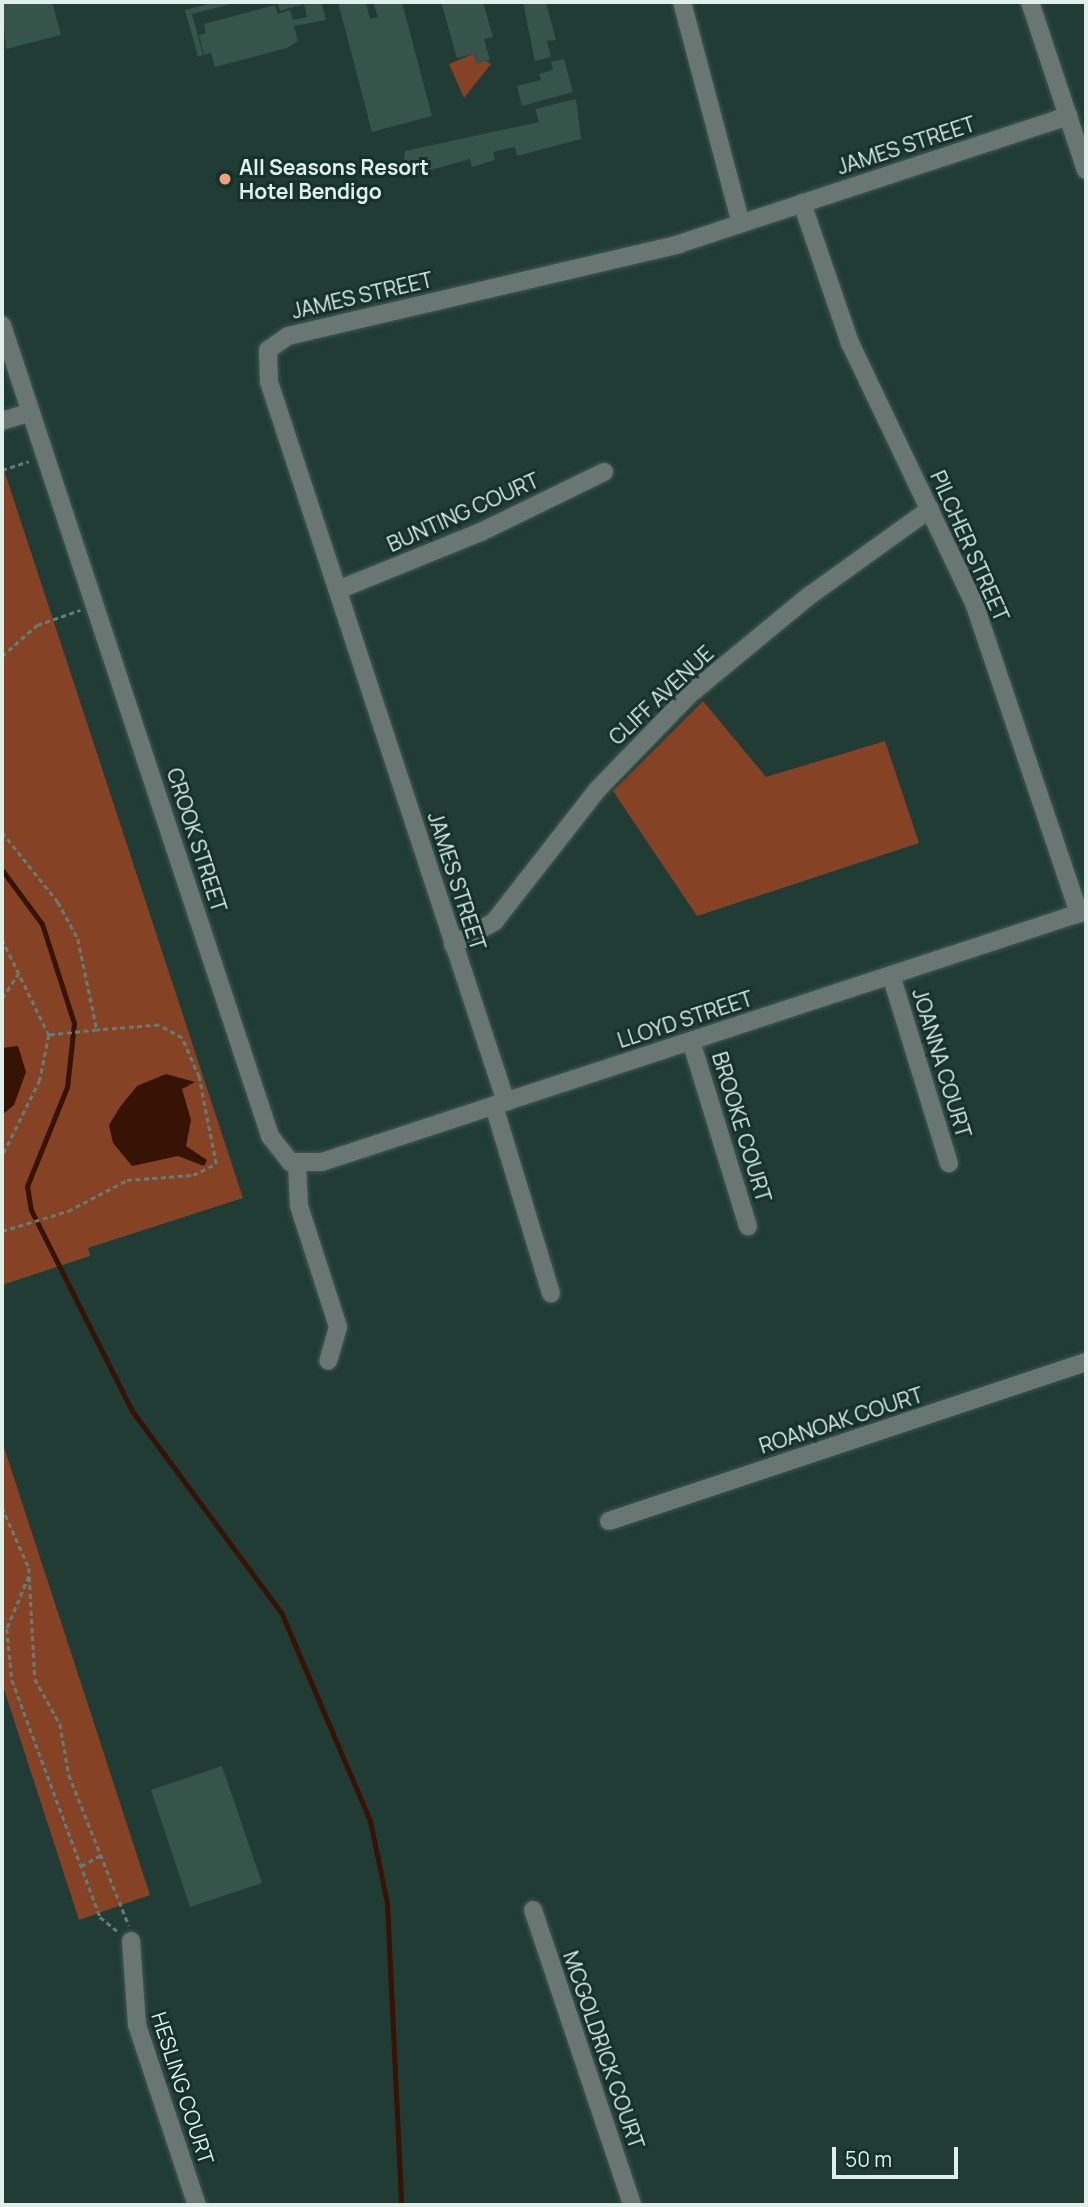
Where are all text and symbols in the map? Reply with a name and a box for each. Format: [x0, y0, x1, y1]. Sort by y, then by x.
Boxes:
street label: JAMES STREET [834, 111, 978, 179]
place label: All Seasons Resort Hotel Bendigo [239, 154, 429, 204]
marker: All Seasons Resort Hotel Bendigo [217, 171, 233, 187]
street label: JAMES STREET [289, 267, 435, 323]
street label: BUNTING COURT [383, 467, 543, 557]
street label: PILCHER STREET [925, 467, 1015, 625]
street label: CLIFF AVENUE [604, 640, 718, 750]
street label: CROOK STREET [162, 765, 232, 915]
street label: JAMES STREET [423, 809, 491, 953]
street label: LLOYD STREET [614, 985, 756, 1053]
street label: JOANNA COURT [907, 985, 977, 1141]
street label: BROOKE COURT [707, 1049, 777, 1205]
street label: ROANOAK COURT [756, 1382, 926, 1458]
street label: MCGOLDRICK COURT [558, 1948, 650, 2152]
street label: HESLING COURT [147, 2009, 219, 2167]
scale bar [836, 2134, 962, 2178]
text: 50 m [845, 2145, 892, 2173]

